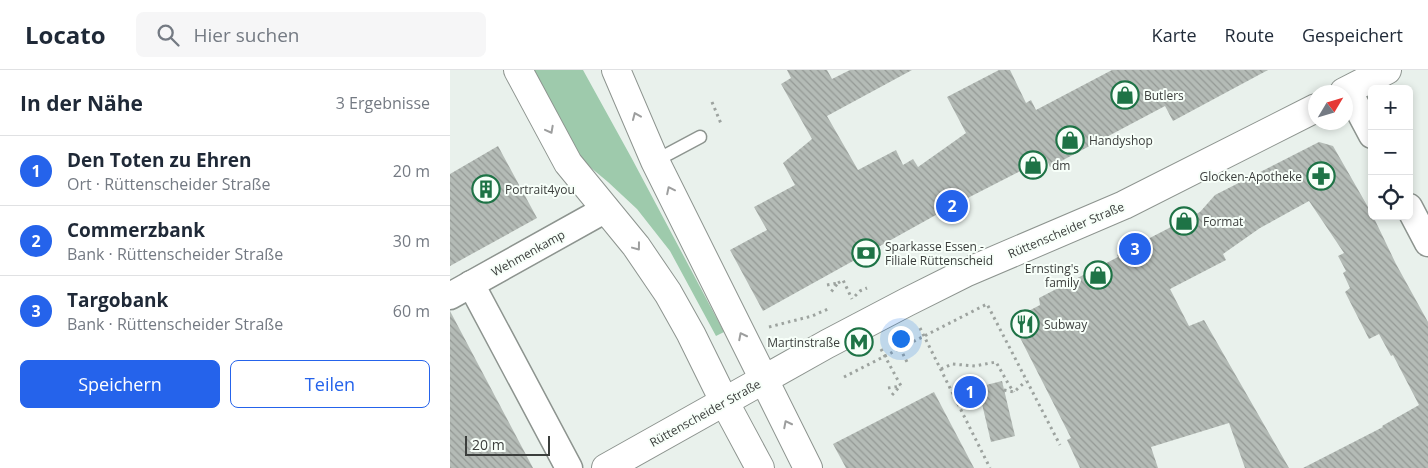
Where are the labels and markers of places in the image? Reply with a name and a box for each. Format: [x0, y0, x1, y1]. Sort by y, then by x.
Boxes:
shop icon: Butlers [1110, 80, 1140, 110]
place label: Butlers [1144, 87, 1184, 104]
shop icon: Handyshop [1055, 125, 1085, 155]
place label: Handyshop [1089, 132, 1153, 149]
shop icon: dm [1018, 150, 1048, 180]
place label: dm [1052, 157, 1070, 174]
pharmacy icon: Glocken-Apotheke [1306, 161, 1336, 191]
place label: Glocken-Apotheke [1199, 168, 1302, 185]
building icon: Portrait4you [471, 174, 501, 204]
place label: Portrait4you [505, 181, 575, 198]
pin: 2 [936, 187, 968, 225]
shop icon: Format [1169, 206, 1199, 236]
place label: Format [1203, 213, 1243, 230]
pin: 3 [1119, 230, 1151, 268]
bank icon: Sparkasse Essen - Filiale Rüttenscheid [851, 238, 881, 268]
place label: Sparkasse Essen - Filiale Rüttenscheid [885, 238, 993, 269]
place label: Ernsting's family [1025, 260, 1080, 291]
shop icon: Ernsting's family [1083, 260, 1113, 290]
restaurant icon: Subway [1010, 309, 1040, 339]
place label: Subway [1044, 316, 1088, 333]
metro station icon: Martinstraße [844, 327, 874, 357]
place label: Martinstraße [767, 334, 840, 351]
pin: 1 [954, 373, 986, 411]

